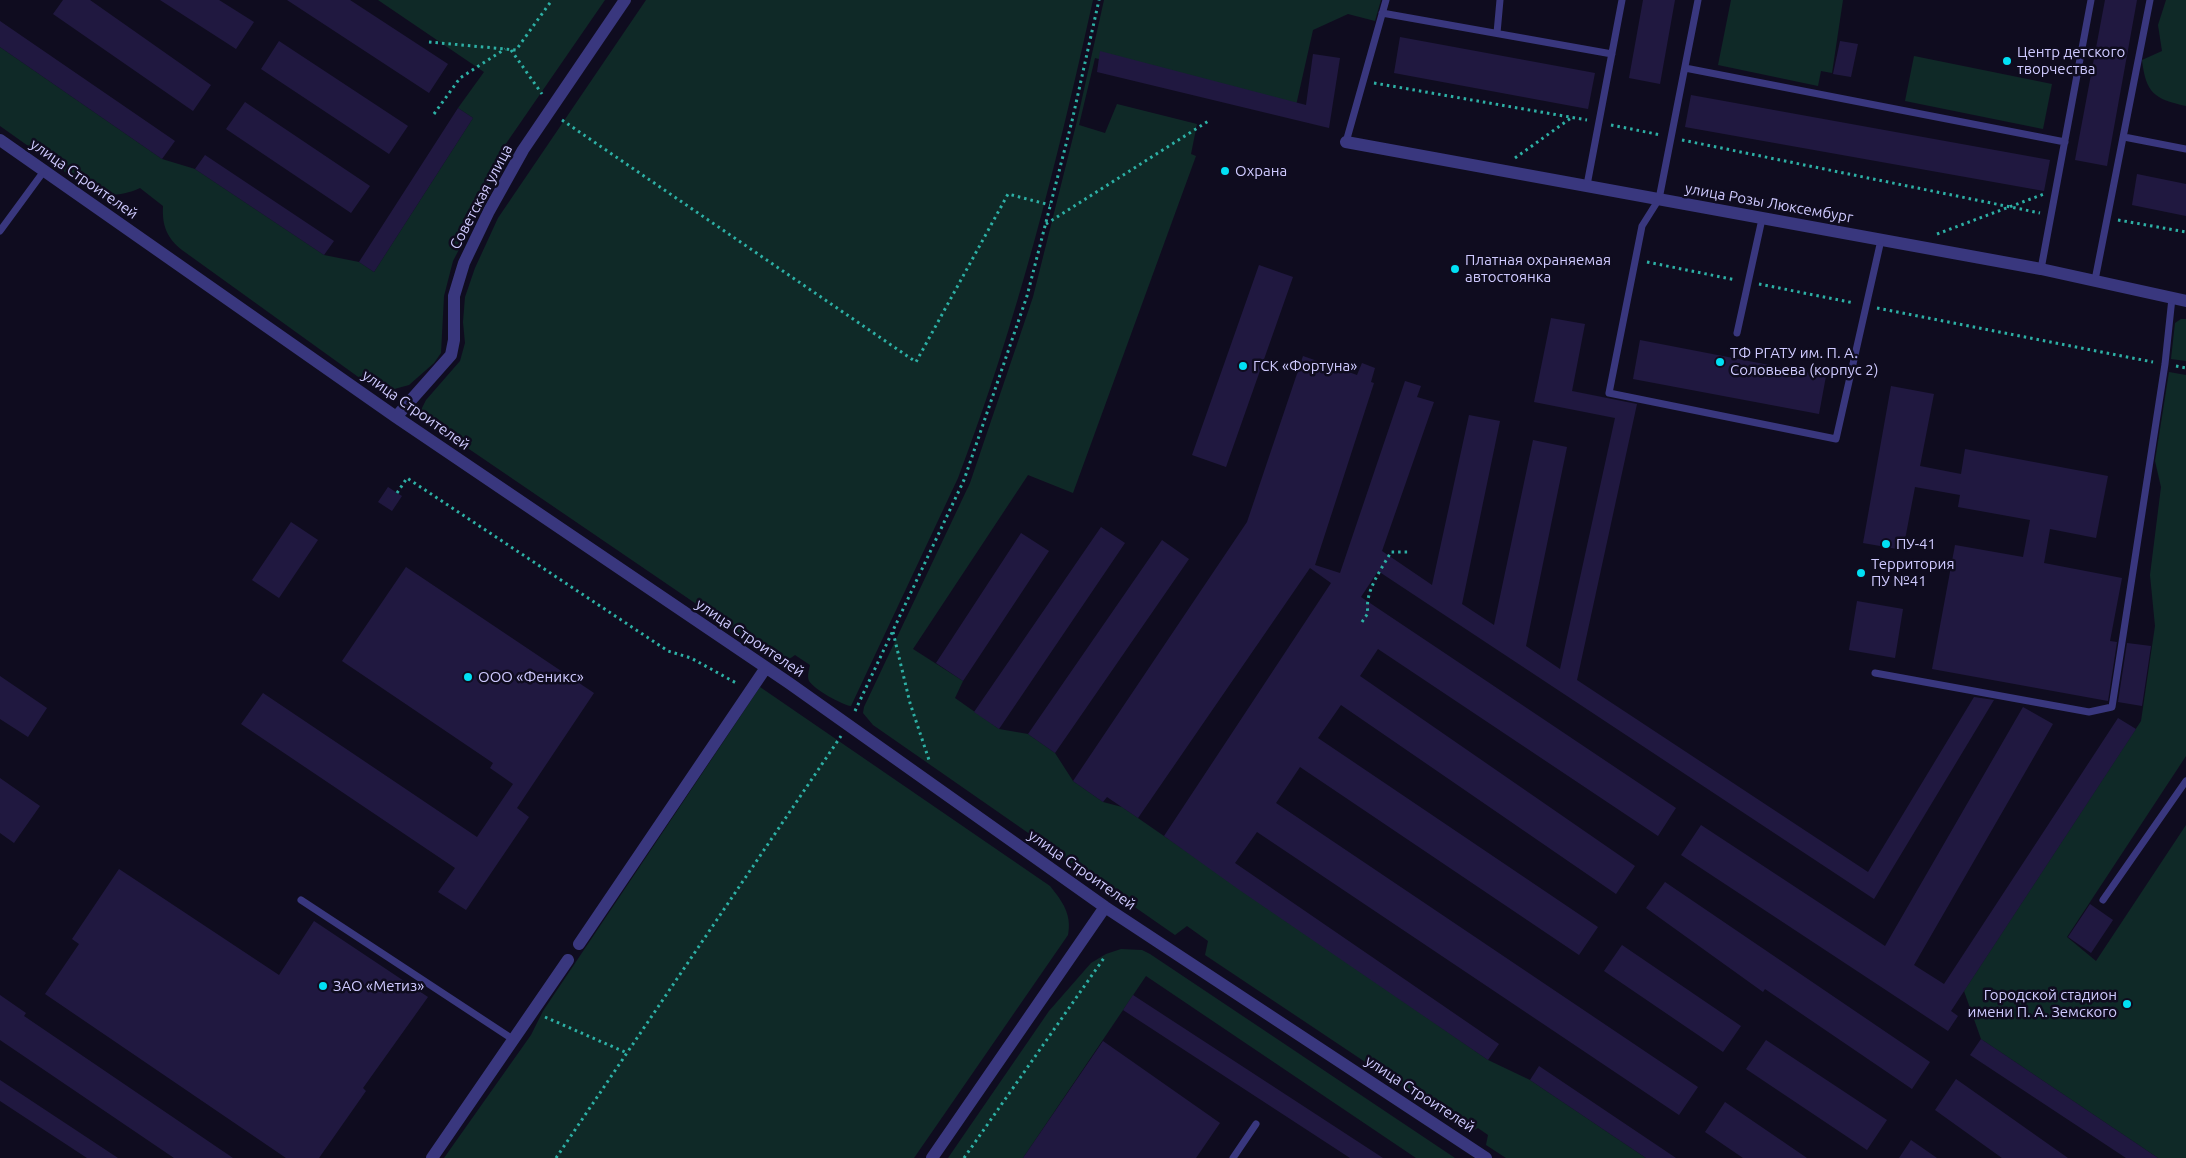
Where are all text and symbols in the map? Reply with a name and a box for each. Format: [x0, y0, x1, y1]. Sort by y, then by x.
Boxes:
place label: Центр детского творчества [2017, 43, 2125, 78]
marker: Центр детского творчества [2001, 55, 2013, 67]
street label: улица Строителей [27, 135, 141, 223]
street label: Советская улица [446, 142, 516, 252]
place label: Охрана [1235, 162, 1287, 180]
marker: Охрана [1219, 165, 1231, 177]
street label: улица Розы Люксембург [1683, 179, 1855, 227]
place label: Платная охраняемая автостоянка [1465, 251, 1611, 286]
marker: Платная охраняемая автостоянка [1449, 263, 1461, 275]
place label: ТФ РГАТУ им. П. А. Соловьева (корпус 2) [1730, 344, 1878, 379]
marker: ТФ РГАТУ им. П. А. Соловьева (корпус 2) [1714, 356, 1726, 368]
place label: ГСК «Фортуна» [1253, 357, 1357, 375]
marker: ГСК «Фортуна» [1237, 360, 1249, 372]
street label: улица Строителей [359, 366, 473, 454]
place label: ПУ-41 [1896, 535, 1936, 553]
marker: ПУ-41 [1880, 538, 1892, 550]
place label: Территория ПУ №41 [1871, 555, 1955, 590]
marker: Территория ПУ №41 [1855, 567, 1867, 579]
street label: улица Строителей [692, 595, 808, 681]
place label: ООО «Феникс» [478, 668, 584, 686]
marker: ООО «Феникс» [462, 671, 474, 683]
street label: улица Строителей [1025, 826, 1139, 914]
place label: ЗАО «Метиз» [333, 977, 424, 995]
marker: ЗАО «Метиз» [317, 980, 329, 992]
place label: Городской стадион имени П. А. Земского [1968, 986, 2117, 1021]
marker: Городской стадион имени П. А. Земского [2121, 998, 2133, 1010]
street label: улица Строителей [1362, 1052, 1478, 1136]

